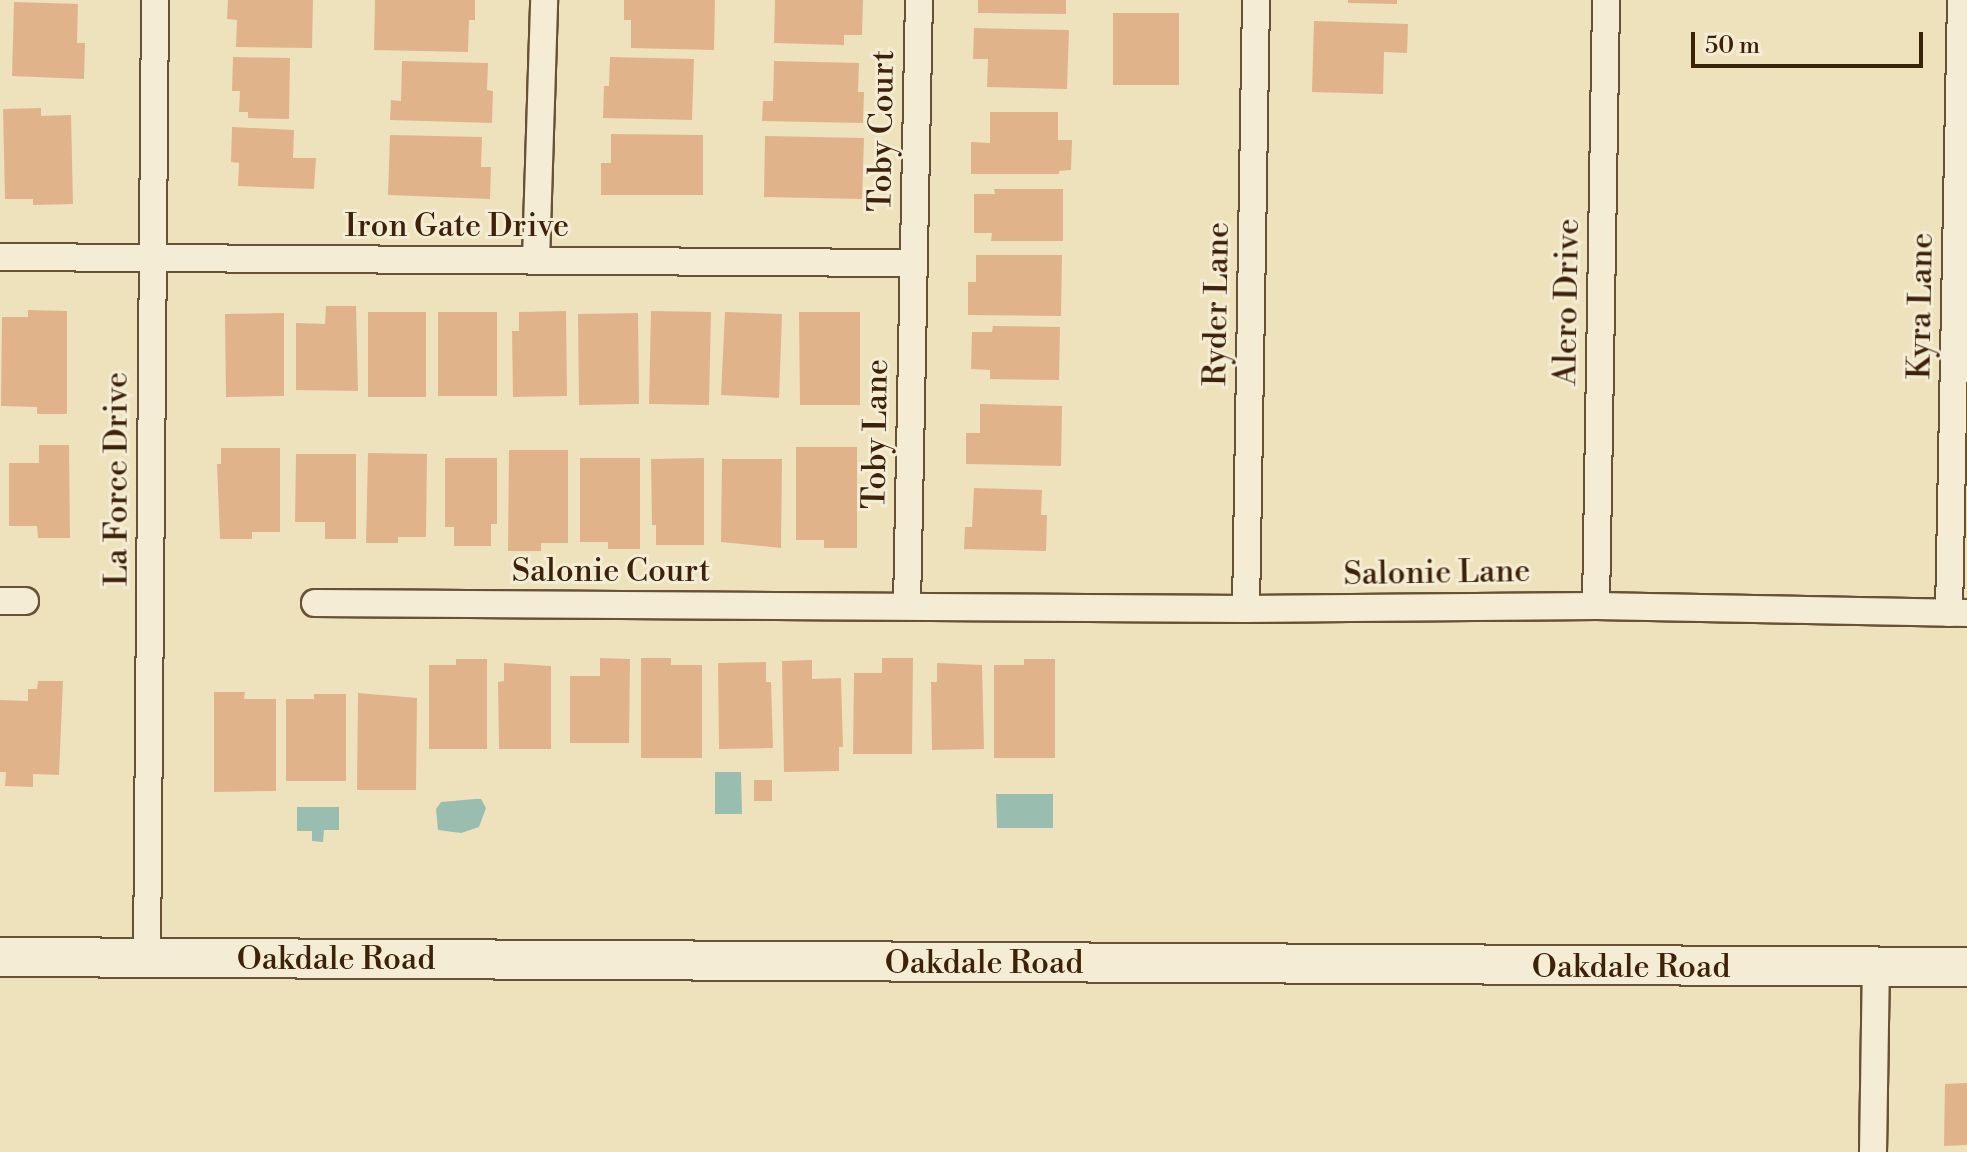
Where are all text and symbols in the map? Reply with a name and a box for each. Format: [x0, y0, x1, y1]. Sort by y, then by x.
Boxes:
scale bar [1695, 16, 1927, 66]
text: 50 m [1705, 31, 1760, 61]
street label: Toby Court [861, 50, 903, 212]
street label: Iron Gate Drive [345, 207, 569, 245]
street label: Alero Drive [1546, 218, 1588, 386]
street label: Ryder Lane [1196, 222, 1238, 386]
street label: Kyra Lane [1901, 232, 1941, 380]
street label: Toby Lane [855, 359, 897, 509]
street label: La Force Drive [98, 372, 136, 586]
street label: Salonie Court [512, 552, 710, 590]
street label: Salonie Lane [1343, 552, 1531, 594]
street label: Oakdale Road [237, 940, 435, 978]
street label: Oakdale Road [885, 944, 1083, 982]
street label: Oakdale Road [1532, 948, 1730, 986]

